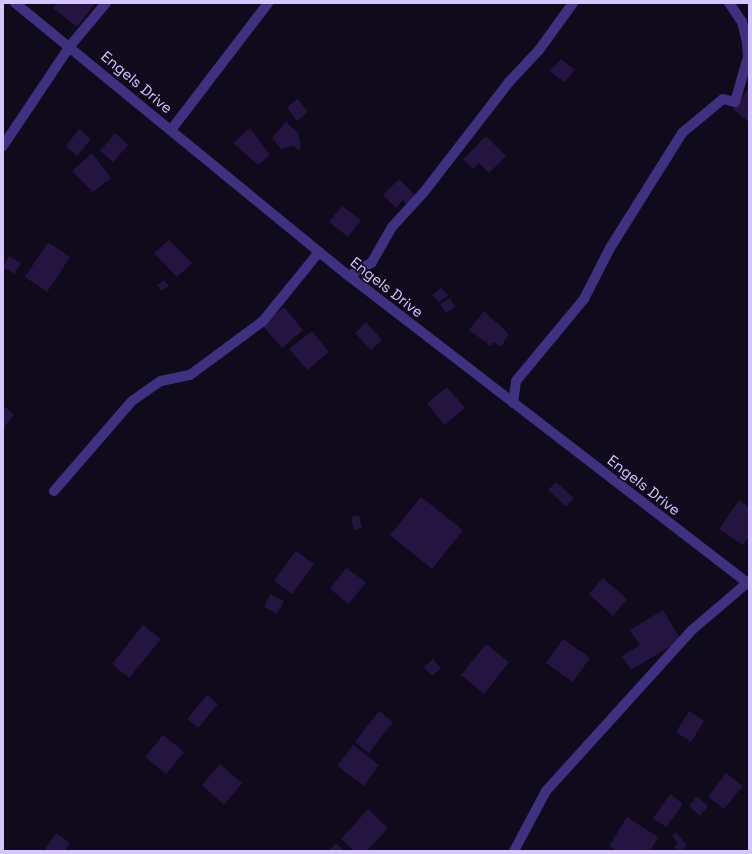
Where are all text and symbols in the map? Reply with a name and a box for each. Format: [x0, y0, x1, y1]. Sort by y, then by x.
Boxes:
street label: Engels Drive [98, 47, 176, 117]
street label: Engels Drive [347, 253, 427, 321]
street label: Engels Drive [604, 451, 684, 519]

